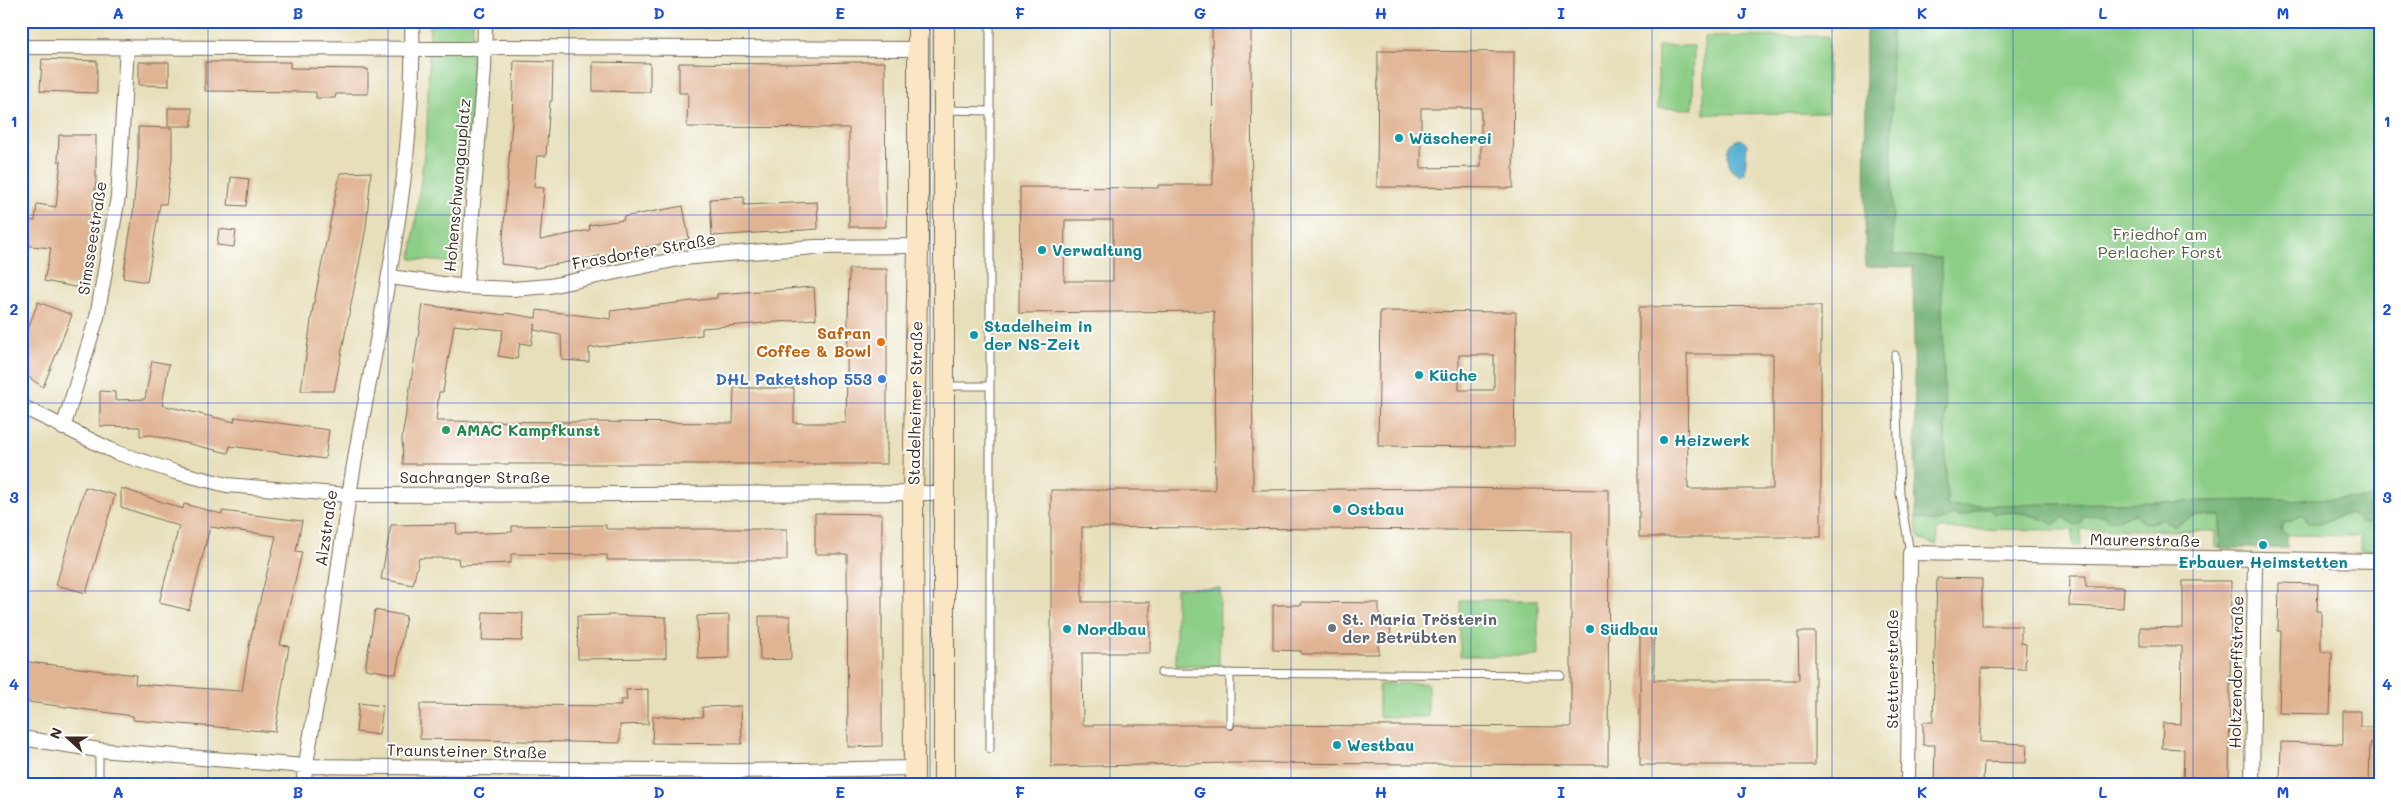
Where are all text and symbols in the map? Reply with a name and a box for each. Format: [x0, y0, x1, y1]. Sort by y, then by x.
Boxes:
text: A [112, 2, 124, 23]
text: B [293, 2, 303, 23]
text: C [473, 2, 485, 23]
text: D [653, 2, 665, 23]
text: E [835, 2, 845, 23]
text: F [1015, 2, 1025, 23]
text: G [1194, 2, 1206, 23]
text: H [1375, 2, 1387, 23]
text: I [1557, 2, 1565, 23]
text: J [1737, 2, 1747, 23]
text: K [1917, 2, 1927, 23]
text: L [2098, 2, 2108, 23]
text: M [2277, 2, 2289, 23]
street label: Hohenschwangauplatz [438, 97, 475, 273]
text: 1 [10, 110, 18, 131]
text: 1 [2383, 110, 2391, 131]
place label: Wäscherei [1409, 127, 1492, 148]
marker: Wäscherei [1393, 132, 1405, 144]
street label: Simsseestraße [72, 180, 111, 296]
park label: Friedhof am Perlacher Forst [2098, 223, 2222, 262]
street label: Frasdorfer Straße [570, 228, 718, 274]
place label: Verwaltung [1052, 239, 1142, 260]
marker: Verwaltung [1036, 244, 1048, 256]
text: 2 [10, 298, 19, 319]
text: 2 [2383, 298, 2392, 319]
place label: Stadelheim in der NS-Zeit [984, 315, 1092, 354]
street label: Stadelheimer Straße [903, 321, 926, 485]
place label: Safran Coffee & Bowl [756, 322, 871, 361]
marker: Stadelheim in der NS-Zeit [968, 329, 980, 341]
marker: Safran Coffee & Bowl [875, 336, 887, 348]
place label: Küche [1429, 364, 1477, 385]
place label: DHL Paketshop 553 [715, 368, 872, 389]
marker: Küche [1413, 369, 1425, 381]
marker: DHL Paketshop 553 [876, 373, 888, 385]
place label: AMAC Kampfkunst [456, 419, 600, 440]
marker: AMAC Kampfkunst [440, 424, 452, 436]
place label: Heizwerk [1674, 429, 1750, 450]
marker: Heizwerk [1658, 434, 1670, 446]
street label: Sachranger Straße [400, 466, 550, 487]
text: 3 [9, 486, 19, 507]
text: 3 [2382, 486, 2392, 507]
street label: Alzstraße [310, 488, 341, 567]
place label: Ostbau [1347, 498, 1404, 519]
marker: Ostbau [1331, 503, 1343, 515]
street label: Maurerstraße [2090, 528, 2200, 551]
marker: Erbauer Heimstetten [2257, 539, 2269, 551]
place label: Erbauer Heimstetten [2178, 551, 2348, 572]
street label: Holtzendorffstraße [2224, 596, 2247, 748]
place label: St. Maria Trösterin der Betrübten [1342, 608, 1497, 647]
street label: Stettnerstraße [1881, 609, 1902, 729]
place label: Nordbau [1077, 618, 1147, 639]
place label: Südbau [1600, 618, 1658, 639]
marker: St. Maria Trösterin der Betrübten [1326, 622, 1338, 634]
marker: Nordbau [1061, 623, 1073, 635]
marker: Südbau [1584, 623, 1596, 635]
text: 4 [9, 673, 19, 694]
text: 4 [2382, 673, 2392, 694]
north arrow [42, 714, 92, 764]
text: N [45, 725, 66, 742]
place label: Westbau [1347, 734, 1415, 755]
street label: Traunsteiner Straße [387, 739, 547, 762]
marker: Westbau [1331, 739, 1343, 751]
text: A [112, 781, 124, 802]
text: B [293, 781, 303, 802]
text: C [473, 781, 485, 802]
text: D [653, 781, 665, 802]
text: E [835, 781, 845, 802]
text: F [1015, 781, 1025, 802]
text: G [1194, 781, 1206, 802]
text: H [1375, 781, 1387, 802]
text: I [1557, 781, 1565, 802]
text: J [1737, 781, 1747, 802]
text: K [1917, 781, 1927, 802]
text: L [2098, 781, 2108, 802]
text: M [2277, 781, 2289, 802]

